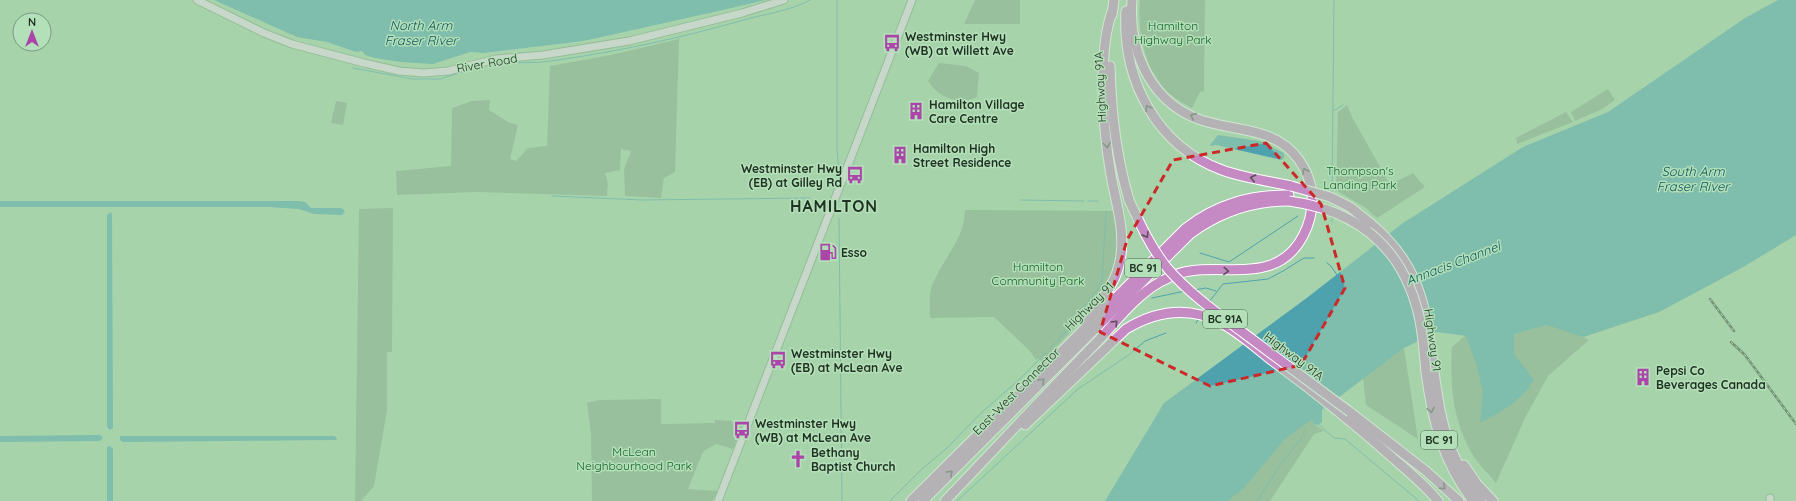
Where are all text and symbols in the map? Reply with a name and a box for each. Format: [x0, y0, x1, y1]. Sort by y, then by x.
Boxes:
north arrow [12, 12, 52, 52]
text: N [28, 15, 36, 29]
water label: North Arm Fraser River [385, 17, 459, 48]
park label: Hamilton Highway Park [1134, 18, 1212, 47]
place label: Westminster Hwy (WB) at Willett Ave [905, 29, 1014, 58]
bus stop icon: Westminster Hwy (WB) at Willett Ave [882, 33, 902, 53]
street label: River Road [455, 50, 519, 76]
street label: Highway 91A [1091, 51, 1109, 123]
place label: Hamilton Village Care Centre [929, 97, 1025, 126]
building icon: Hamilton Village Care Centre [906, 101, 926, 121]
one-way arrow [1145, 105, 1153, 112]
one-way arrow [1190, 113, 1197, 121]
place label: Hamilton High Street Residence [913, 141, 1011, 170]
one-way arrow [1102, 141, 1111, 148]
building icon: Hamilton High Street Residence [890, 145, 910, 165]
place label: Westminster Hwy (EB) at Gilley Rd [741, 161, 842, 190]
park label: Thompson's Landing Park [1323, 163, 1397, 192]
water label: South Arm Fraser River [1657, 163, 1731, 194]
bus stop icon: Westminster Hwy (EB) at Gilley Rd [845, 165, 865, 185]
one-way arrow [1302, 168, 1310, 175]
one-way arrow [1249, 175, 1256, 183]
district label: HAMILTON [790, 196, 878, 216]
one-way arrow [1141, 231, 1149, 238]
water label: Annacis Channel [1404, 237, 1504, 288]
fuel station icon: Esso [818, 242, 838, 262]
place label: Esso [841, 245, 867, 260]
park label: Hamilton Community Park [992, 259, 1084, 288]
road number: BC 91 [1125, 259, 1161, 277]
one-way arrow [1223, 266, 1229, 275]
street label: Highway 91 [1061, 278, 1117, 334]
street label: Highway 91 [1421, 308, 1445, 372]
road number: BC 91A [1203, 310, 1247, 328]
one-way arrow [1110, 320, 1117, 328]
street label: Highway 91A [1261, 329, 1327, 383]
street label: East-West Connector [969, 344, 1063, 438]
place label: Westminster Hwy (EB) at McLean Ave [791, 346, 903, 375]
bus stop icon: Westminster Hwy (EB) at McLean Ave [768, 350, 788, 370]
place label: Pepsi Co Beverages Canada [1656, 363, 1766, 392]
building icon: Pepsi Co Beverages Canada [1633, 367, 1653, 387]
one-way arrow [1037, 378, 1045, 386]
one-way arrow [1427, 407, 1435, 414]
place label: Westminster Hwy (WB) at McLean Ave [755, 416, 871, 445]
bus stop icon: Westminster Hwy (WB) at McLean Ave [732, 420, 752, 440]
road number: BC 91 [1421, 431, 1457, 449]
park label: McLean Neighbourhood Park [576, 444, 692, 473]
place label: Bethany Baptist Church [811, 445, 896, 474]
church icon: Bethany Baptist Church [788, 449, 808, 469]
one-way arrow [945, 470, 953, 478]
one-way arrow [1439, 482, 1446, 489]

